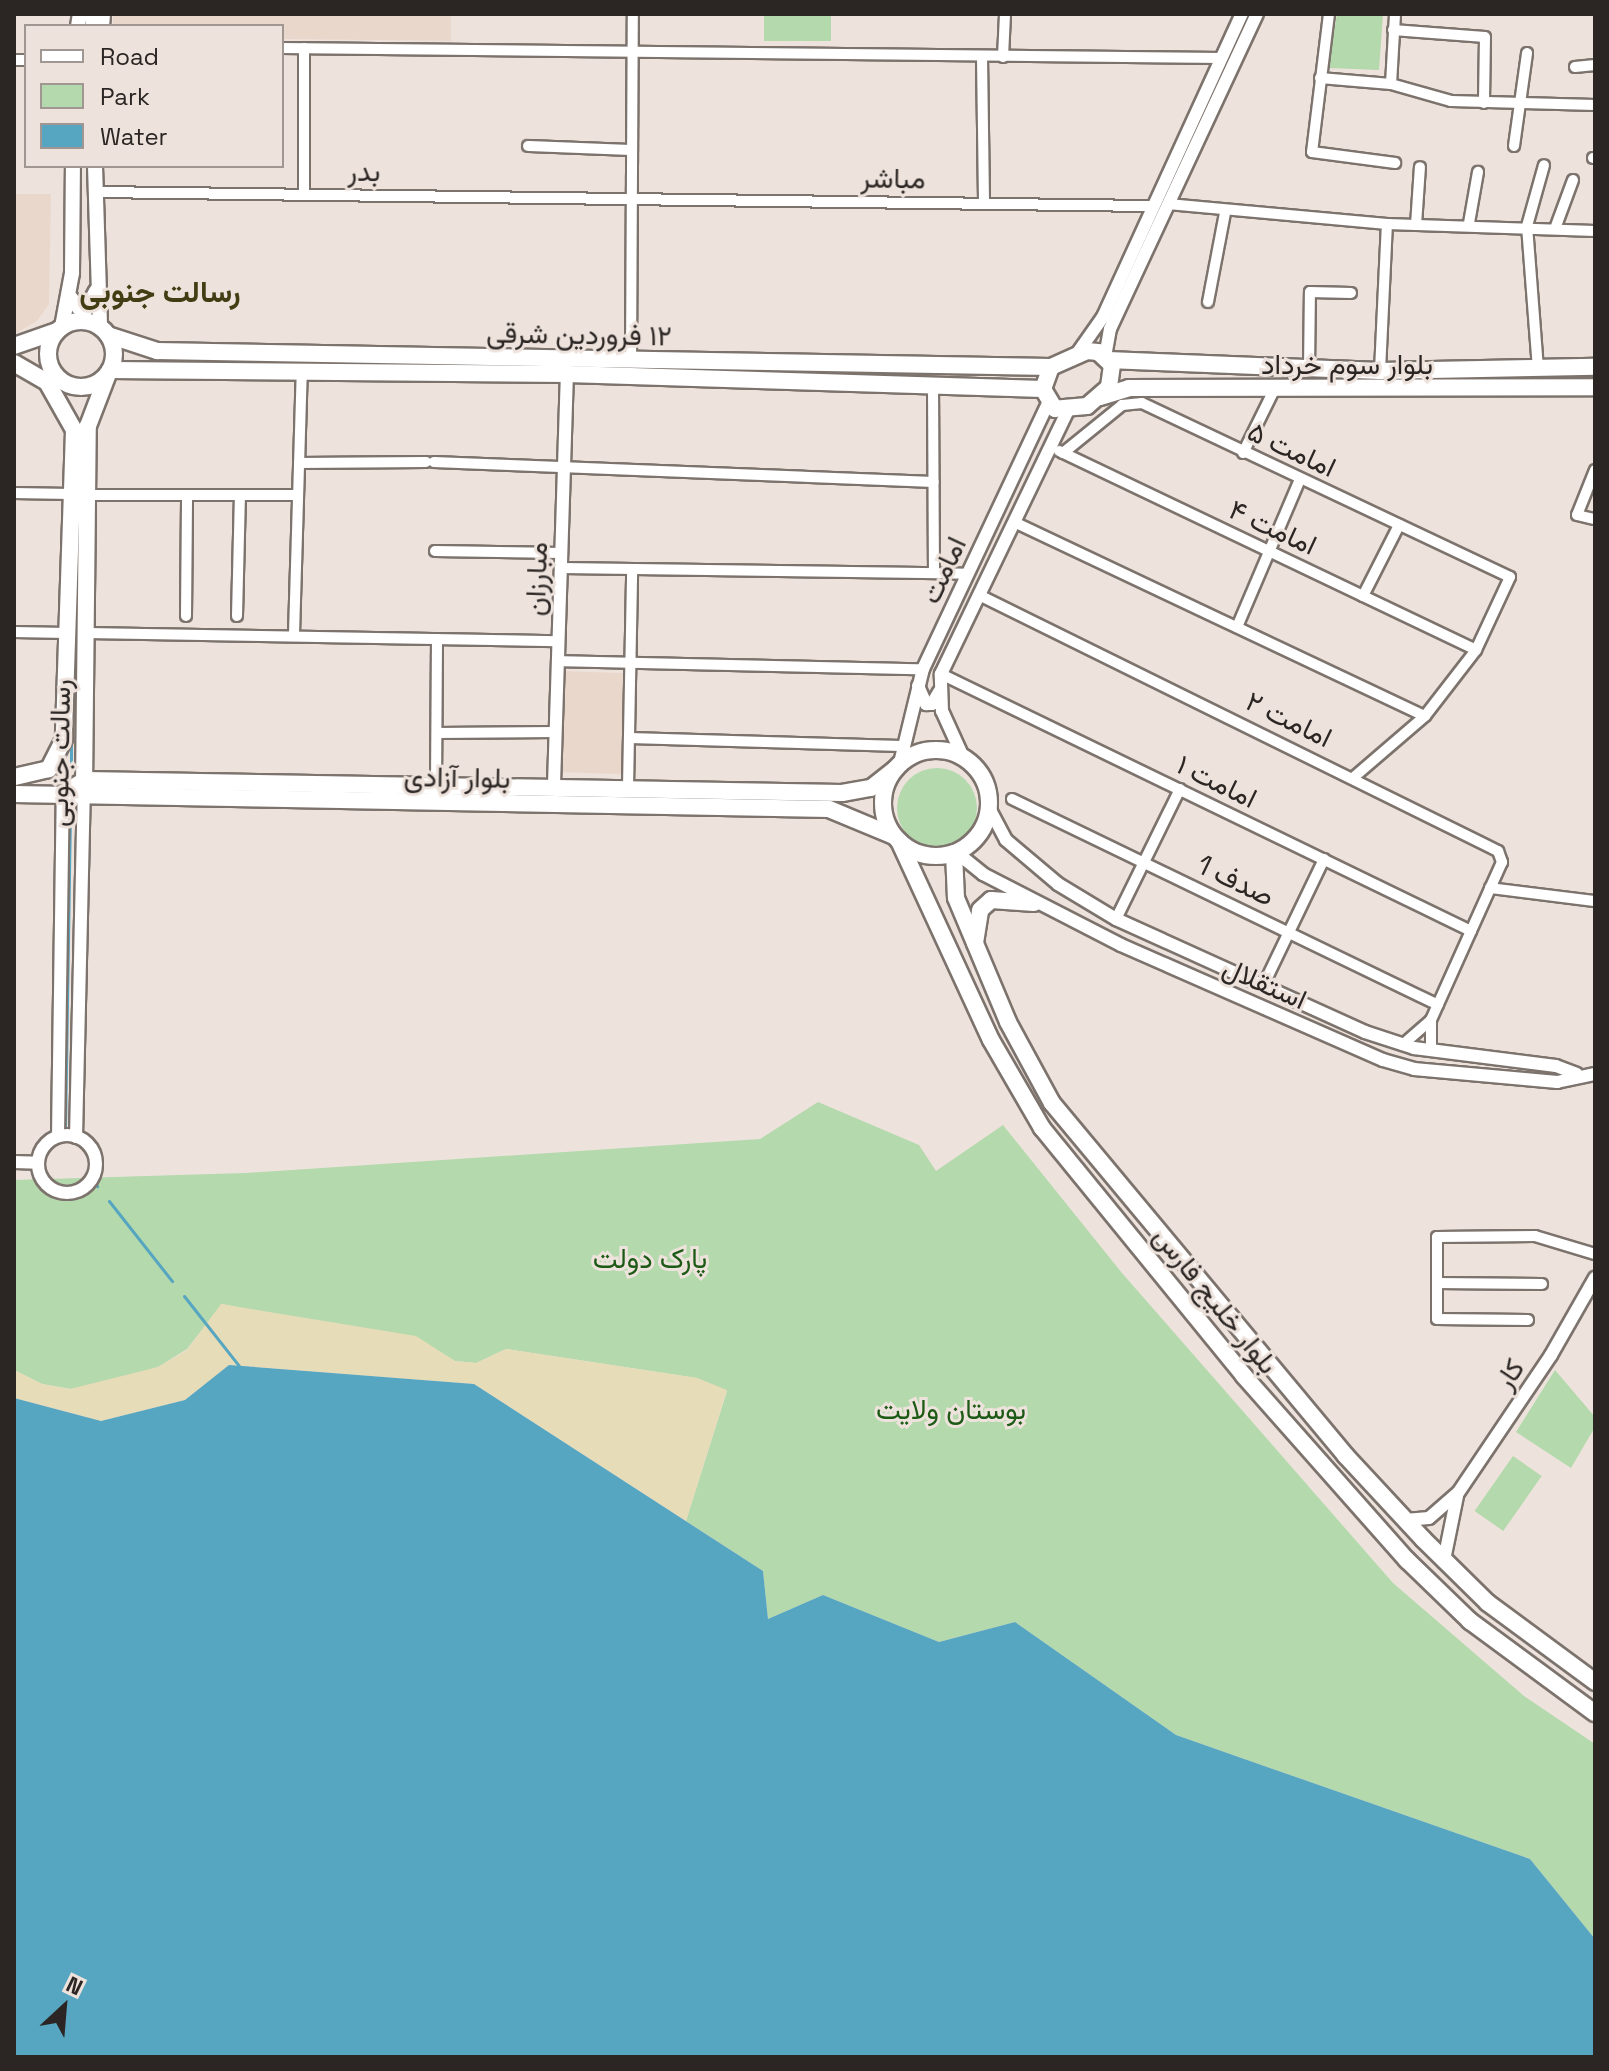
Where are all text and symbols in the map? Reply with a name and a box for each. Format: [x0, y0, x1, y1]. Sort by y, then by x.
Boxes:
legend [24, 24, 284, 168]
text: Road [100, 41, 159, 72]
text: Park [100, 81, 150, 112]
text: Water [100, 121, 168, 152]
street label: بدر [347, 154, 381, 188]
street label: مباشر [860, 161, 926, 195]
district label: رسالت جنوبی [79, 274, 241, 310]
street label: ١٢ فروردین شرقی [486, 316, 672, 352]
street label: بلوار سوم خرداد [1261, 347, 1433, 381]
street label: امامت ۵ [1243, 414, 1341, 484]
street label: امامت ۴ [1224, 492, 1322, 562]
street label: امامت [913, 531, 973, 609]
street label: مبارزان [518, 541, 554, 617]
street label: رسالت جنوبی [41, 679, 77, 827]
street label: امامت ۲ [1240, 684, 1338, 754]
street label: امامت ۱ [1171, 747, 1263, 815]
street label: بلوار آزادی [403, 759, 511, 795]
street label: صدف 1 [1192, 847, 1280, 913]
street label: استقلال [1218, 950, 1312, 1016]
street label: بلوار خلیج فارس [1147, 1220, 1285, 1380]
park label: پارک دولت [593, 1241, 707, 1275]
street label: کار [1487, 1352, 1531, 1396]
park label: بوستان ولایت [876, 1392, 1026, 1426]
north arrow [24, 1967, 104, 2047]
text: N [62, 1970, 87, 2001]

